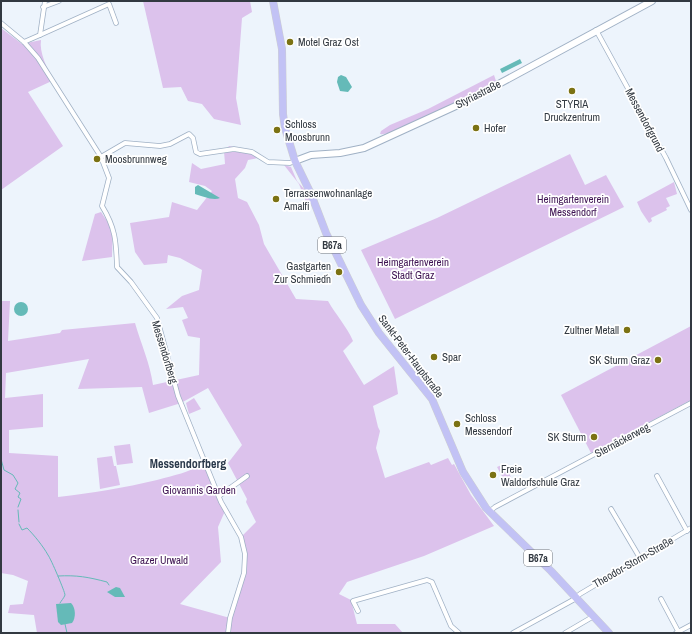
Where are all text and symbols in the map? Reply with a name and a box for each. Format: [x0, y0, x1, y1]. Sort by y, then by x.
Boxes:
place label: Motel Graz Ost [298, 35, 359, 49]
marker: Motel Graz Ost [285, 37, 295, 47]
street label: Styriastraße [453, 77, 503, 111]
marker: STYRIA Druckzentrum [567, 86, 577, 96]
street label: Messendorfgrund [622, 86, 668, 154]
place label: STYRIA Druckzentrum [544, 97, 600, 124]
place label: Schloss Moosbrunn [285, 117, 330, 144]
place label: Hofer [484, 121, 506, 135]
marker: Hofer [471, 123, 481, 133]
marker: Schloss Moosbrunn [272, 125, 282, 135]
place label: Moosbrunnweg [105, 152, 167, 166]
marker: Moosbrunnweg [92, 154, 102, 164]
place label: Terrassenwohnanlage Amalfi [283, 186, 372, 213]
park label: Heimgartenverein Messendorf [537, 192, 609, 219]
marker: Terrassenwohnanlage Amalfi [271, 194, 281, 204]
road number: B67a [318, 237, 346, 253]
park label: Heimgartenverein Stadt Graz [377, 255, 449, 282]
place label: Gastgarten Zur Schmied´n [274, 259, 331, 286]
marker: Gastgarten Zur Schmied´n [334, 267, 344, 277]
street label: Sankt-Peter-Hauptstraße [375, 312, 447, 400]
street label: Messendorfberg [149, 319, 181, 385]
place label: Zultner Metall [564, 323, 619, 337]
marker: Zultner Metall [622, 325, 632, 335]
place label: Spar [442, 350, 461, 364]
marker: Spar [429, 352, 439, 362]
place label: SK Sturm Graz [589, 353, 650, 367]
marker: SK Sturm Graz [653, 355, 663, 365]
place label: Schloss Messendorf [465, 411, 513, 438]
marker: Schloss Messendorf [452, 419, 462, 429]
street label: Sternäckerweg [592, 420, 652, 460]
place label: SK Sturm [547, 430, 586, 444]
marker: SK Sturm [589, 432, 599, 442]
district label: Messendorfberg [150, 456, 226, 472]
place label: Freie Waldorfschule Graz [501, 462, 580, 489]
marker: Freie Waldorfschule Graz [488, 470, 498, 480]
park label: Giovannis Garden [162, 483, 236, 497]
street label: Theodor-Storm-Straße [590, 533, 676, 591]
road number: B67a [524, 550, 552, 566]
park label: Grazer Urwald [130, 553, 188, 567]

